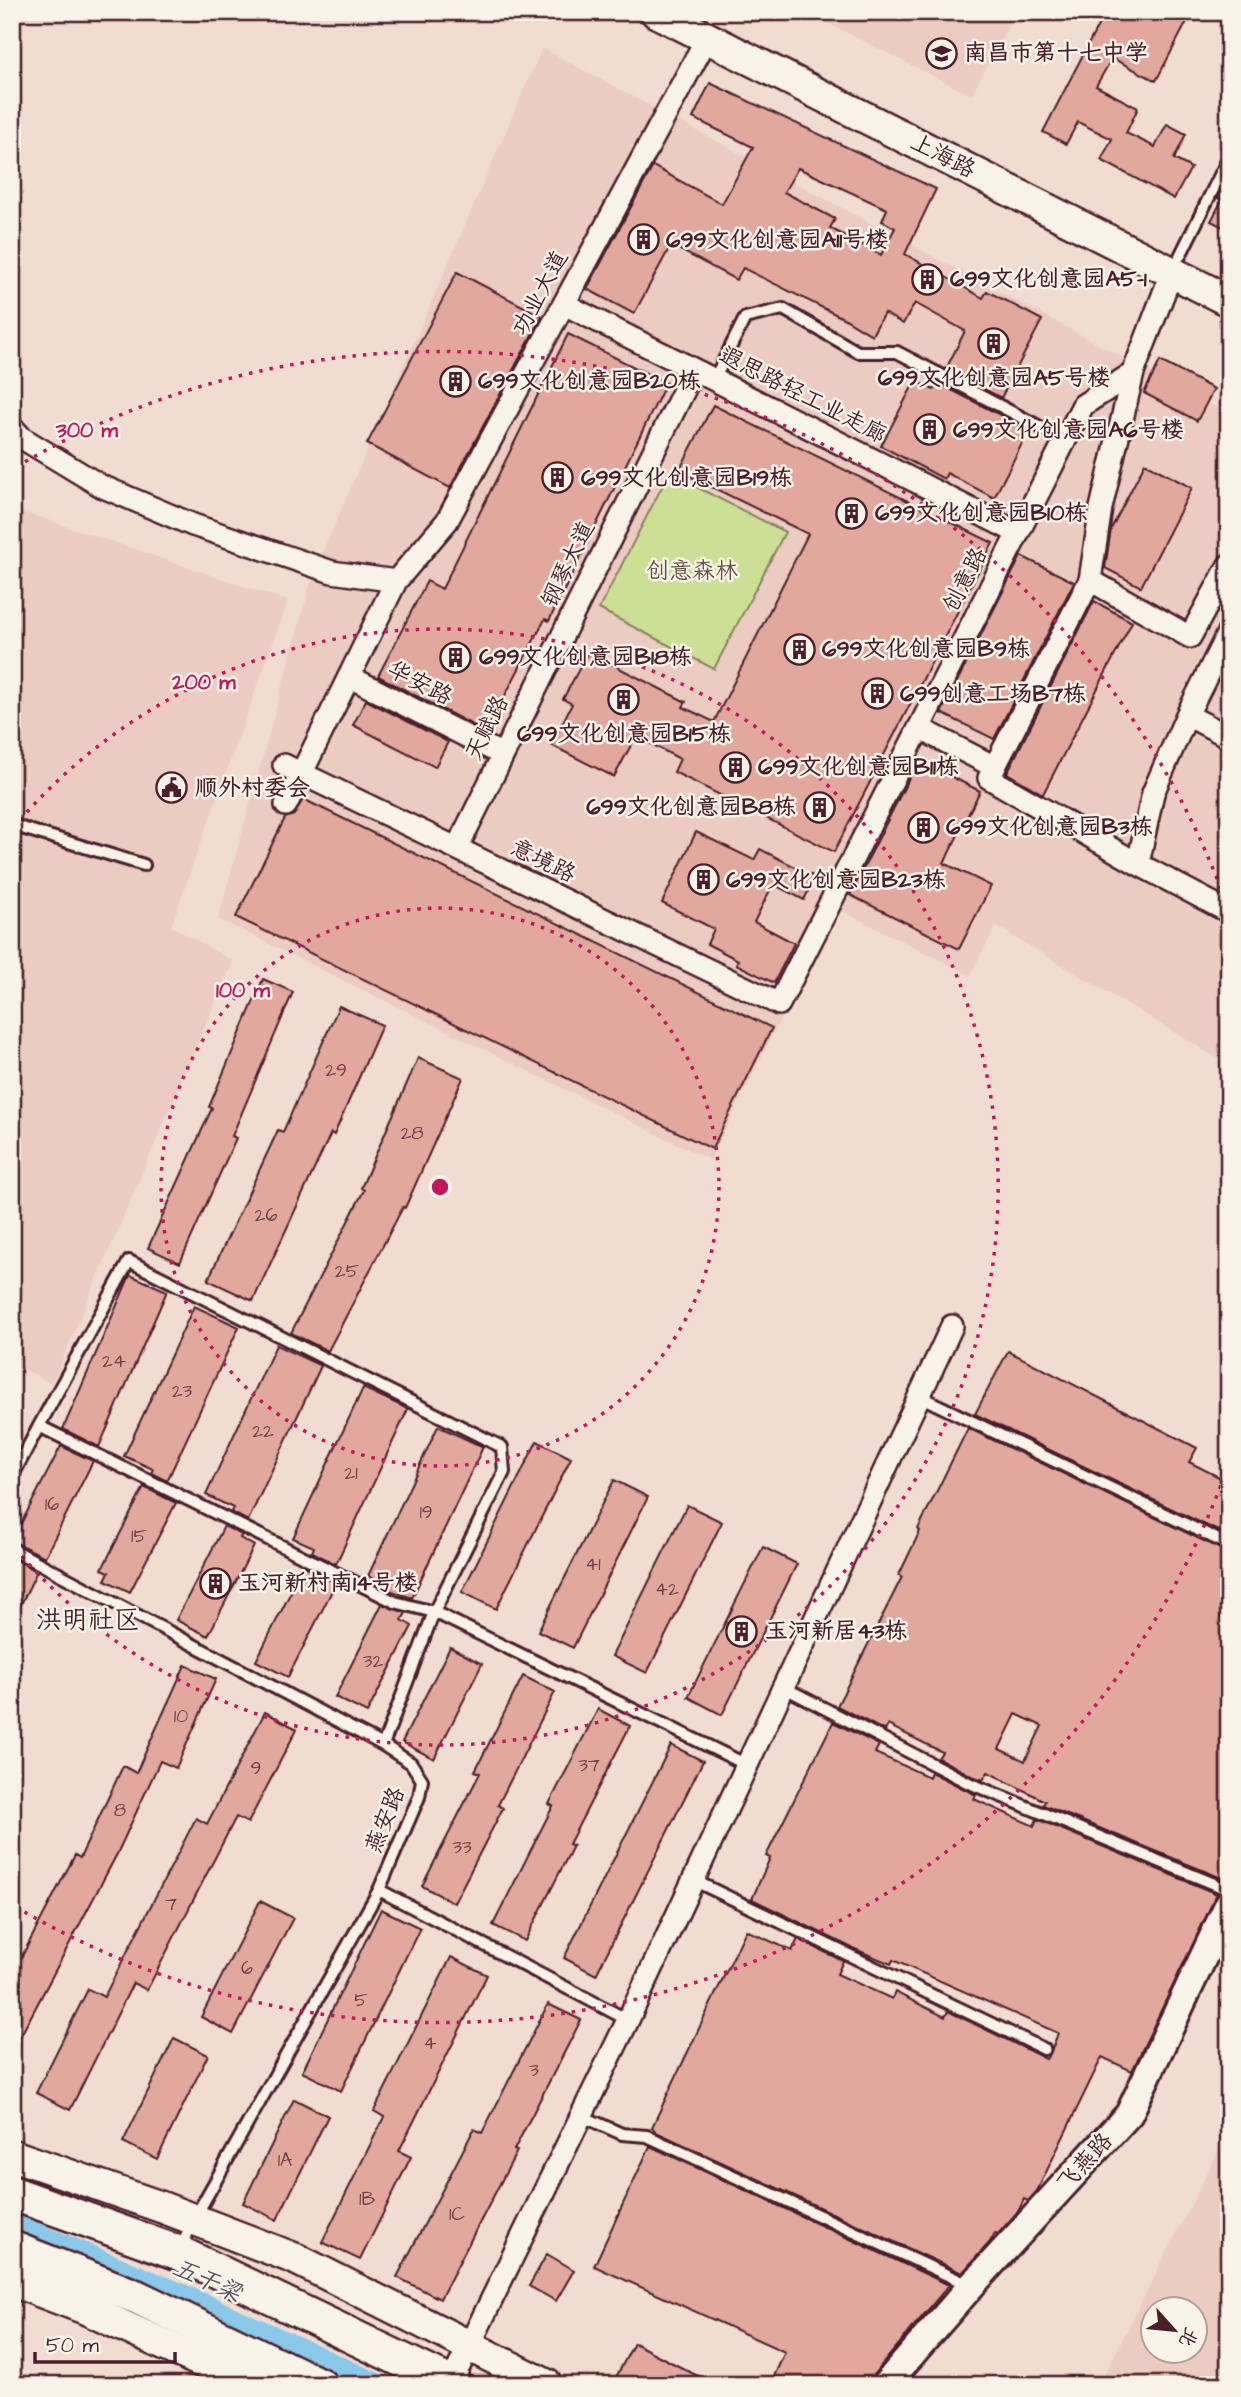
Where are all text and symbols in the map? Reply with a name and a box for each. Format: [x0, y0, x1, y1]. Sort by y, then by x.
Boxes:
school or university icon: 南昌市第十七中学 [924, 36, 958, 70]
place label: 南昌市第十七中学 [964, 37, 1148, 69]
street label: 上海路 [905, 126, 981, 186]
building icon: 699文化创意园A11号楼 [626, 223, 660, 257]
place label: 699文化创意园A11号楼 [666, 224, 888, 256]
street label: 功业大道 [504, 245, 576, 341]
building icon: 699文化创意园A5-1 [910, 262, 944, 296]
place label: 699文化创意园A5-1 [950, 263, 1147, 295]
building icon: 699文化创意园A5号楼 [977, 327, 1011, 361]
street label: 遐思路轻工业走廊 [714, 339, 892, 451]
place label: 699文化创意园A5号楼 [878, 362, 1110, 394]
building icon: 699文化创意园B20栋 [438, 364, 472, 398]
place label: 699文化创意园B20栋 [478, 365, 701, 397]
building icon: 699文化创意园A6号楼 [913, 413, 947, 447]
place label: 699文化创意园A6号楼 [953, 414, 1184, 446]
text: 300 m [55, 416, 119, 445]
building icon: 699文化创意园B19栋 [541, 461, 575, 495]
place label: 699文化创意园B19栋 [581, 462, 792, 494]
building icon: 699文化创意园B10栋 [835, 496, 869, 530]
place label: 699文化创意园B10栋 [875, 497, 1087, 529]
street label: 钢琴大道 [533, 516, 603, 612]
street label: 创意路 [935, 542, 995, 618]
park label: 创意森林 [646, 555, 738, 587]
building icon: 699文化创意园B9栋 [782, 632, 816, 666]
place label: 699文化创意园B9栋 [822, 633, 1030, 665]
building icon: 699文化创意园B18栋 [439, 640, 473, 674]
place label: 699文化创意园B18栋 [479, 641, 692, 673]
street label: 华安路 [382, 653, 458, 713]
text: 200 m [171, 668, 236, 697]
building icon: 699创意工场B7栋 [860, 677, 894, 711]
place label: 699创意工场B7栋 [900, 678, 1086, 710]
building icon: 699文化创意园B15栋 [607, 683, 641, 717]
street label: 天赋路 [457, 690, 517, 766]
place label: 699文化创意园B15栋 [517, 718, 731, 750]
building icon: 699文化创意园B11栋 [718, 750, 752, 784]
place label: 699文化创意园B11栋 [758, 751, 959, 783]
public building icon: 顺外村委会 [155, 771, 189, 805]
place label: 顺外村委会 [195, 772, 310, 804]
building icon: 699文化创意园B8栋 [802, 790, 836, 824]
place label: 699文化创意园B8栋 [586, 791, 796, 823]
building icon: 699文化创意园B3栋 [906, 810, 940, 844]
place label: 699文化创意园B3栋 [946, 811, 1153, 843]
street label: 意境路 [505, 831, 581, 891]
building icon: 699文化创意园B23栋 [686, 863, 720, 897]
place label: 699文化创意园B23栋 [726, 864, 946, 896]
text: 100 m [216, 976, 271, 1005]
house number: 29 [325, 1057, 347, 1084]
house number: 28 [400, 1120, 424, 1147]
centre of rings [428, 1175, 452, 1199]
house number: 26 [255, 1202, 277, 1229]
house number: 25 [335, 1258, 360, 1285]
house number: 24 [102, 1348, 126, 1375]
house number: 23 [172, 1378, 193, 1405]
house number: 22 [252, 1418, 274, 1445]
house number: 21 [344, 1460, 358, 1487]
house number: 16 [45, 1491, 59, 1518]
house number: 19 [419, 1499, 433, 1526]
house number: 15 [131, 1523, 147, 1550]
house number: 41 [585, 1551, 601, 1578]
building icon: 玉河新村南14号楼 [198, 1566, 232, 1600]
place label: 玉河新村南14号楼 [238, 1567, 418, 1599]
house number: 42 [655, 1576, 679, 1603]
district label: 洪明社区 [36, 1602, 140, 1638]
building icon: 玉河新居43栋 [725, 1614, 759, 1648]
place label: 玉河新居43栋 [765, 1615, 907, 1647]
house number: 32 [363, 1648, 383, 1675]
house number: 10 [174, 1703, 188, 1730]
house number: 37 [578, 1752, 600, 1779]
house number: 9 [251, 1755, 261, 1782]
street label: 燕安路 [357, 1782, 413, 1858]
house number: 8 [114, 1797, 126, 1824]
house number: 33 [452, 1834, 472, 1861]
house number: 7 [165, 1891, 177, 1918]
house number: 6 [241, 1955, 253, 1982]
house number: 5 [354, 1987, 368, 2014]
house number: 4 [424, 2030, 437, 2057]
house number: 3 [529, 2057, 539, 2084]
street label: 飞燕路 [1050, 2126, 1120, 2198]
house number: 1A [278, 2147, 292, 2174]
house number: 1B [359, 2186, 375, 2213]
house number: 1C [449, 2201, 465, 2228]
water label: 五干梁 [167, 2251, 249, 2312]
north arrow [1140, 2296, 1210, 2366]
scale bar [35, 2320, 175, 2364]
text: 北 [1171, 2322, 1204, 2352]
text: 50 m [46, 2331, 100, 2360]

